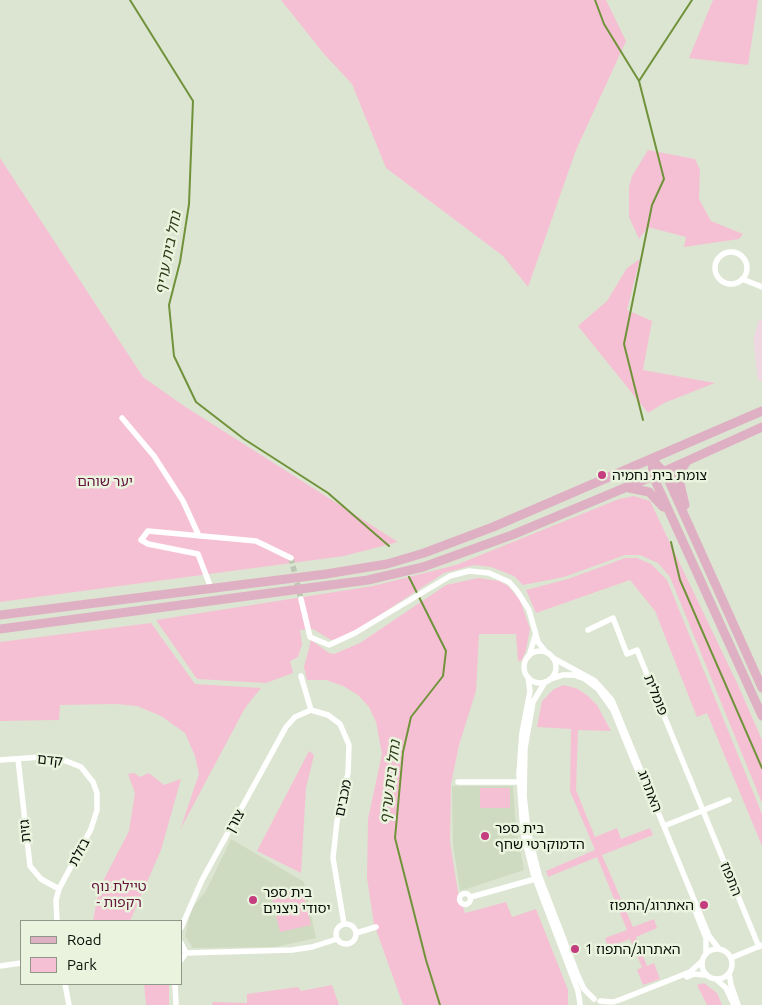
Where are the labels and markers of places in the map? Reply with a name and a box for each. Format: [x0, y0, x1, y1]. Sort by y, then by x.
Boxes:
place label: צומת בית נחמיה [612, 467, 707, 483]
marker: צומת בית נחמיה [596, 469, 608, 481]
place label: בית ספר הדמוקרטי שחף [495, 820, 585, 852]
marker: בית ספר הדמוקרטי שחף [479, 830, 491, 842]
place label: בית ספר יסודי ניצנים [263, 884, 331, 916]
marker: בית ספר יסודי ניצנים [247, 894, 259, 906]
place label: האתרוג/התפוז [610, 897, 694, 913]
marker: האתרוג/התפוז [698, 899, 710, 911]
place label: האתרוג/התפוז 1 [585, 941, 681, 957]
marker: האתרוג/התפוז 1 [569, 943, 581, 955]

